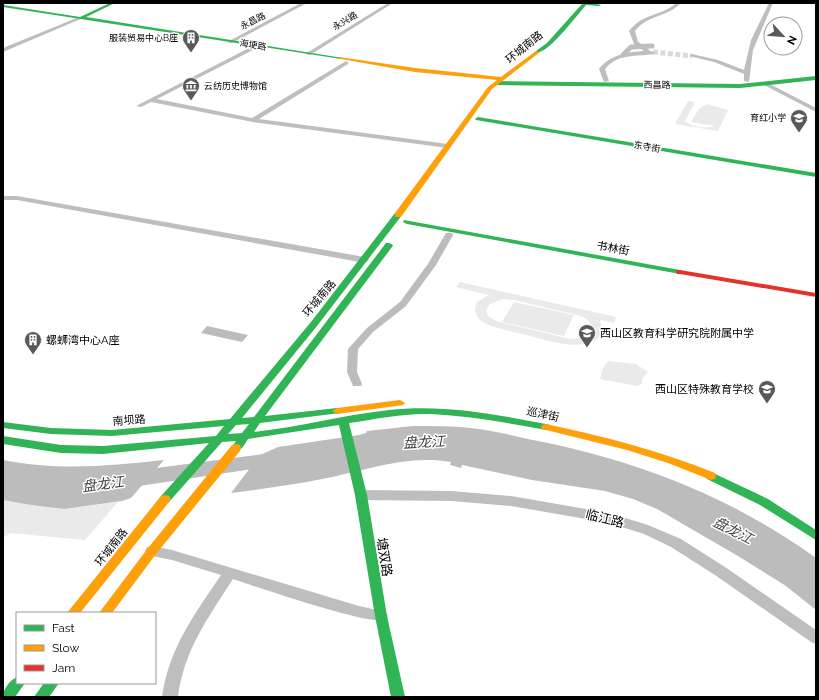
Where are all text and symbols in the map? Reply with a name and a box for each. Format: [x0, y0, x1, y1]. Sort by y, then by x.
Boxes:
street label: 永昌路 [239, 10, 267, 32]
street label: 永兴路 [331, 10, 359, 32]
north arrow [763, 16, 803, 56]
building icon: 服装贸易中心B座 [181, 28, 201, 53]
street label: 环城南路 [503, 28, 546, 66]
place label: 服装贸易中心B座 [109, 33, 178, 43]
text: N [784, 34, 799, 47]
street label: 海埂路 [239, 38, 267, 52]
museum icon: 云纺历史博物馆 [181, 76, 201, 101]
street label: 西昌路 [643, 80, 671, 90]
place label: 云纺历史博物馆 [204, 81, 267, 91]
school or university icon: 育红小学 [789, 108, 809, 133]
place label: 育红小学 [750, 113, 786, 123]
street label: 东寺街 [633, 140, 661, 154]
street label: 书林街 [596, 239, 630, 258]
street label: 环城南路 [300, 277, 339, 319]
school or university icon: 西山区教育科学研究院附属中学 [577, 323, 597, 348]
place label: 西山区教育科学研究院附属中学 [600, 327, 754, 340]
building icon: 螺蛳湾中心A座 [23, 330, 43, 355]
place label: 螺蛳湾中心A座 [46, 334, 119, 347]
school or university icon: 西山区特殊教育学校 [757, 379, 777, 404]
place label: 西山区特殊教育学校 [655, 383, 754, 396]
street label: 巡津街 [525, 405, 560, 424]
street label: 南坝路 [112, 413, 146, 428]
water label: 盘龙江 [403, 433, 447, 451]
water label: 盘龙江 [81, 473, 127, 494]
street label: 临江路 [584, 506, 626, 530]
water label: 盘龙江 [711, 513, 757, 548]
street label: 环城南路 [93, 526, 130, 569]
street label: 塘双路 [374, 537, 395, 578]
legend [16, 612, 156, 684]
text: Fast [52, 621, 75, 635]
text: Slow [52, 641, 79, 655]
text: Jam [52, 661, 75, 675]

